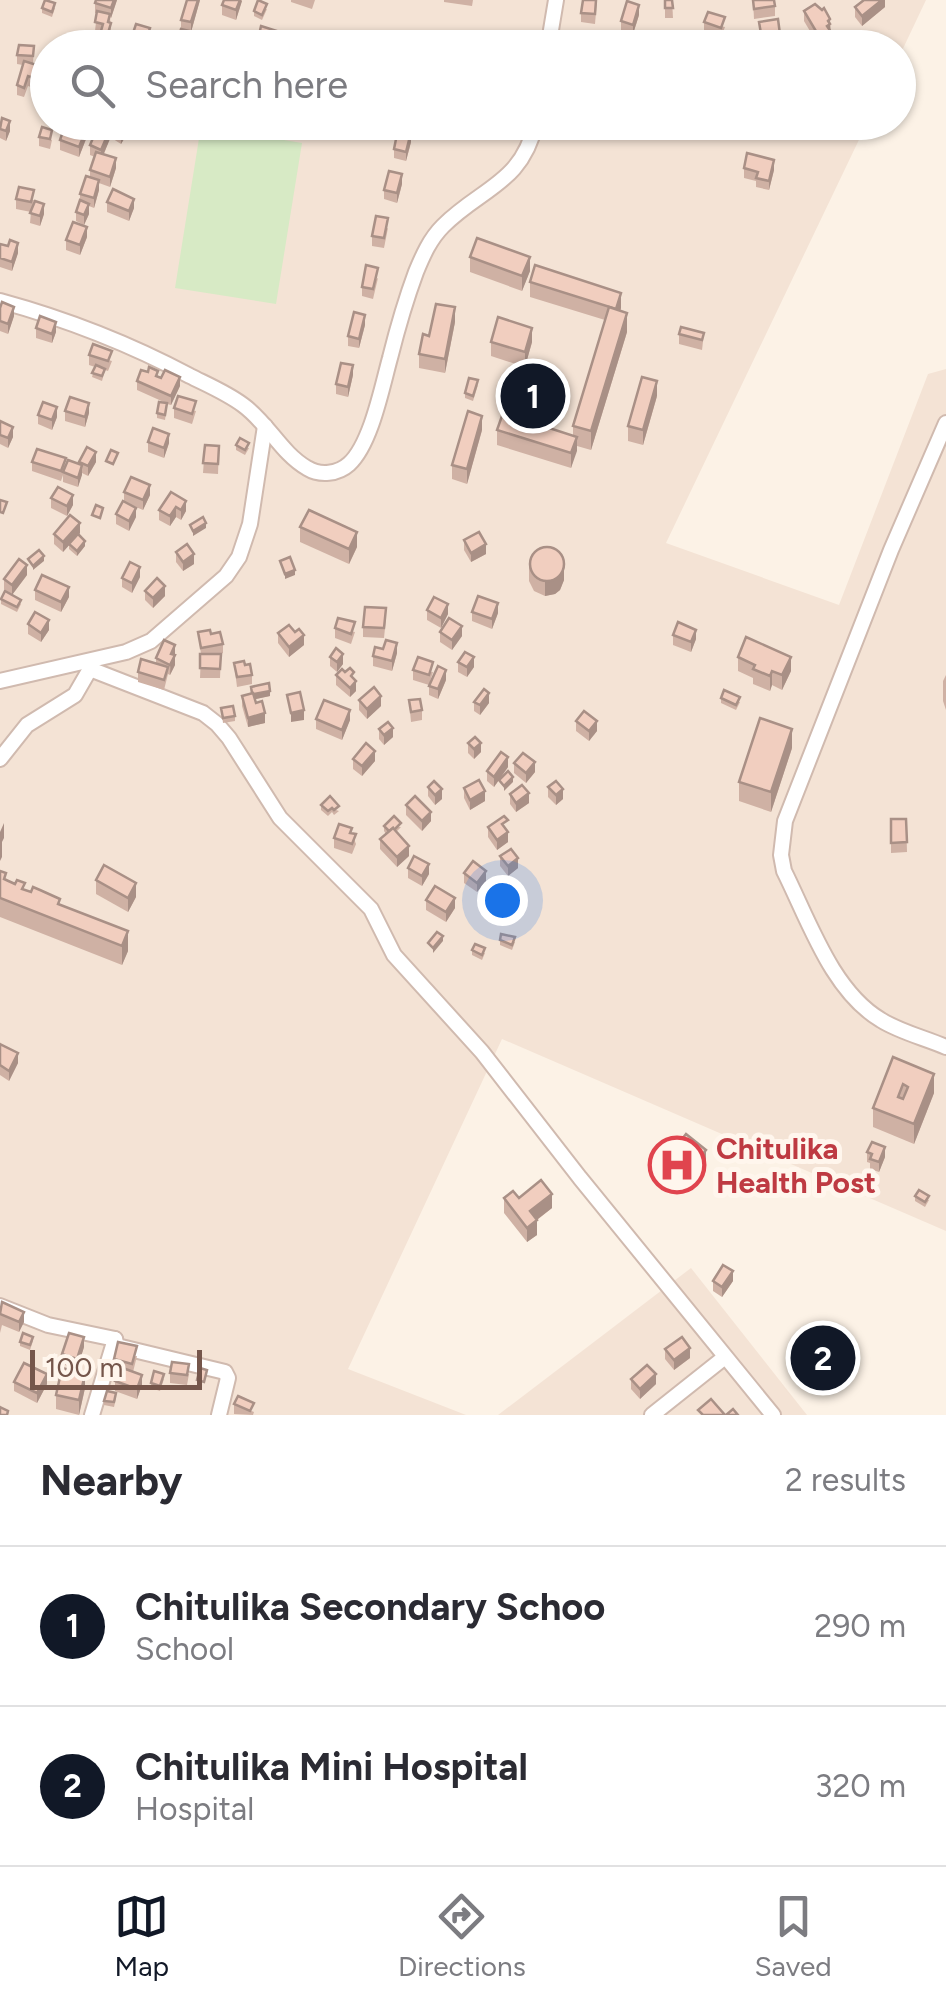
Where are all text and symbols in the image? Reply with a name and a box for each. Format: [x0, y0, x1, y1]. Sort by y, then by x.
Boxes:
search box [30, 30, 916, 140]
icon: search [65, 58, 120, 113]
text: Search here [145, 62, 348, 108]
pin: 1 [500, 358, 566, 434]
your location [477, 875, 528, 926]
place label: Chitulika Health Post [716, 1130, 876, 1201]
hospital icon: Chitulika Health Post [647, 1135, 707, 1195]
pin: 2 [790, 1320, 856, 1396]
scale bar [30, 1345, 202, 1390]
text: 100 m [45, 1350, 123, 1384]
text: Nearby [40, 1455, 182, 1506]
text: 2 results [785, 1461, 906, 1499]
text: Chitulika Secondary Schoo [135, 1584, 605, 1630]
text: 1 [66, 1607, 79, 1645]
text: 290 m [814, 1607, 906, 1645]
text: School [135, 1630, 234, 1668]
text: Chitulika Mini Hospital [135, 1744, 528, 1790]
text: 2 [63, 1767, 82, 1805]
text: 320 m [815, 1767, 906, 1805]
text: Hospital [135, 1790, 254, 1828]
tab: Map [114, 1889, 169, 1983]
tab: Directions [398, 1889, 526, 1983]
tab: Saved [754, 1889, 832, 1983]

